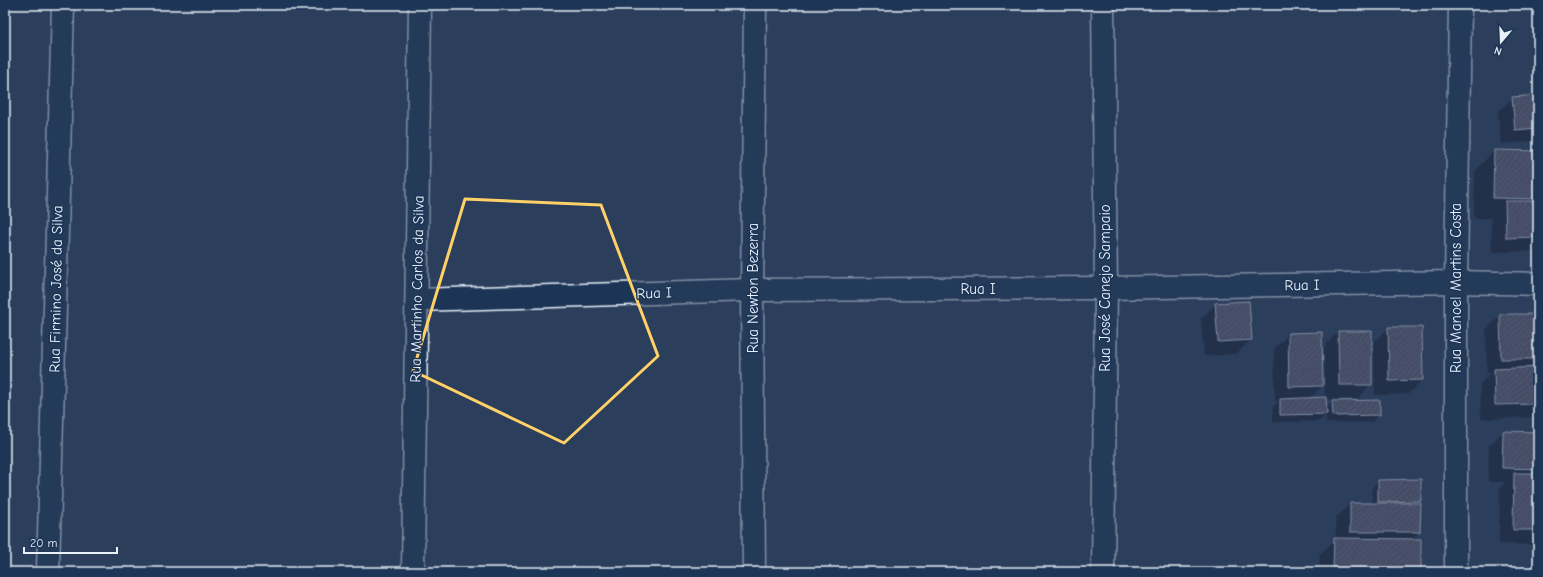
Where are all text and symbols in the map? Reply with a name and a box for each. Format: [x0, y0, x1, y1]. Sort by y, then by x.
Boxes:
north arrow [1481, 22, 1521, 62]
text: N [1492, 44, 1503, 58]
street label: Rua Martinho Carlos da Silva [406, 195, 428, 383]
street label: Rua Manoel Martins Costa [1447, 203, 1465, 373]
street label: Rua José Canejo Sampaio [1096, 204, 1114, 372]
street label: Rua Firmino José da Silva [46, 205, 66, 373]
street label: Rua Newton Bezerra [744, 223, 762, 353]
street label: Rua I [1284, 276, 1320, 294]
street label: Rua I [960, 280, 996, 298]
street label: Rua I [636, 283, 672, 303]
scale bar [24, 529, 117, 555]
text: 20 m [30, 536, 58, 550]

